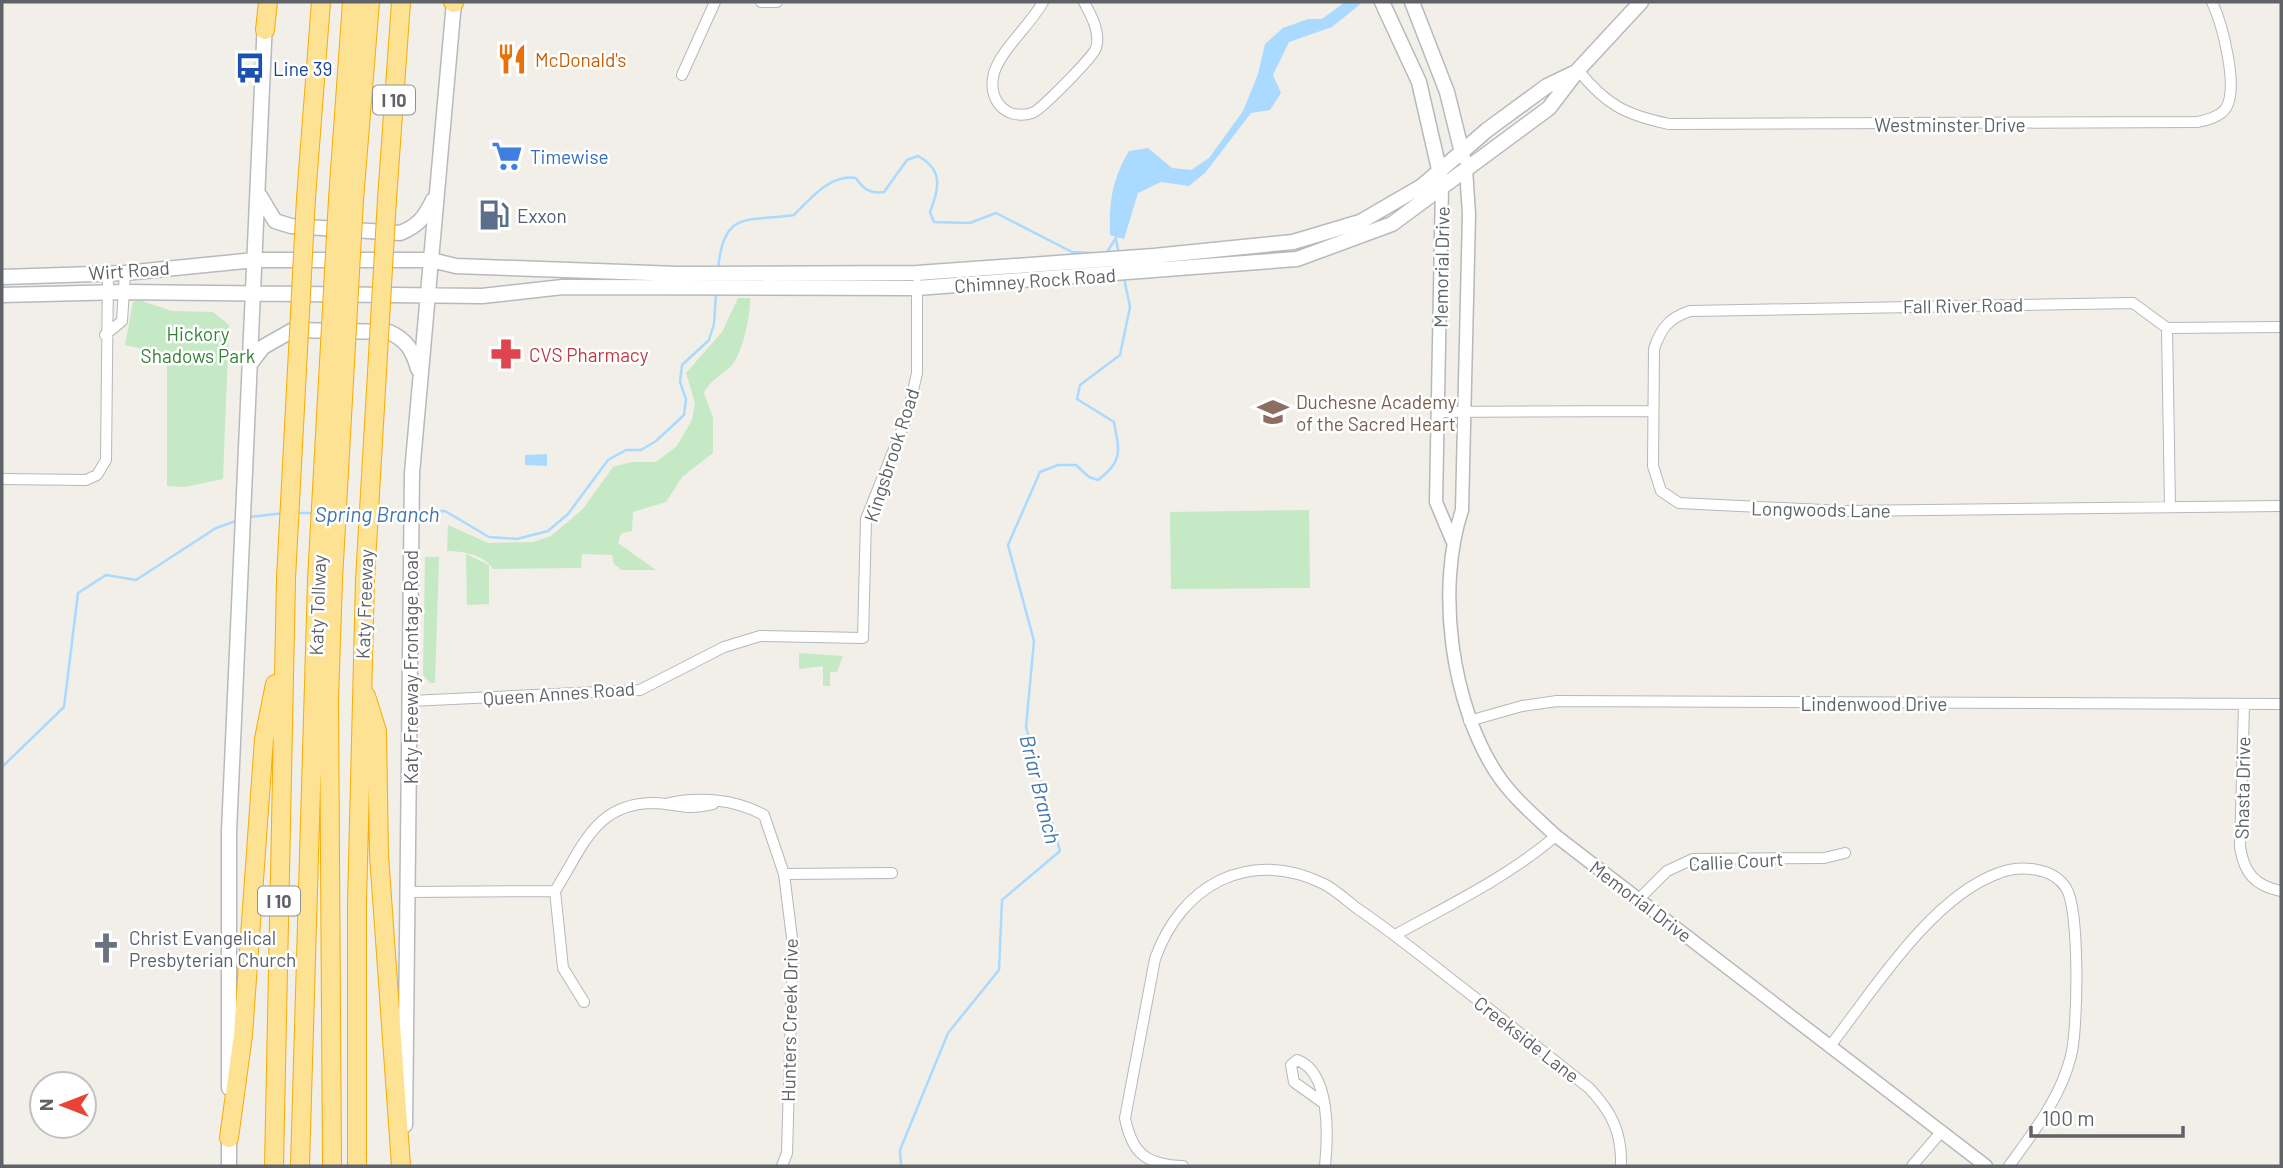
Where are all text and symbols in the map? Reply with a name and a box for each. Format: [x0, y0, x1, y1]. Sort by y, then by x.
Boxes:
restaurant icon: McDonald's [495, 42, 529, 76]
place label: McDonald's [535, 48, 626, 71]
bus stop icon: Line 39 [233, 51, 267, 85]
place label: Line 39 [273, 57, 332, 80]
road number: I 10 [373, 86, 415, 114]
street label: Westminster Drive [1874, 113, 2026, 136]
supermarket icon: Timewise [490, 139, 524, 173]
place label: Timewise [530, 145, 609, 168]
fuel station icon: Exxon [477, 198, 511, 232]
place label: Exxon [517, 204, 567, 227]
street label: Memorial Drive [1428, 206, 1454, 328]
street label: Wirt Road [88, 256, 170, 284]
street label: Chimney Rock Road [953, 263, 1117, 297]
street label: Fall River Road [1903, 292, 2023, 318]
park label: Hickory Shadows Park [141, 322, 255, 367]
pharmacy icon: CVS Pharmacy [489, 337, 523, 371]
place label: CVS Pharmacy [529, 343, 649, 366]
street label: Kingsbrook Road [859, 385, 923, 525]
place label: Duchesne Academy of the Sacred Heart [1296, 390, 1457, 435]
school or university icon: Duchesne Academy of the Sacred Heart [1256, 395, 1290, 429]
street label: Longwoods Lane [1751, 496, 1891, 522]
water label: Spring Branch [314, 501, 440, 526]
street label: Katy Freeway [351, 548, 377, 659]
street label: Katy Freeway Frontage Road [399, 550, 422, 784]
street label: Katy Tollway [304, 554, 330, 656]
street label: Queen Annes Road [482, 676, 636, 710]
street label: Lindenwood Drive [1801, 692, 1947, 715]
water label: Briar Branch [1015, 732, 1067, 846]
street label: Shasta Drive [2230, 736, 2254, 840]
street label: Callie Court [1688, 847, 1784, 875]
street label: Memorial Drive [1586, 855, 1696, 947]
road number: I 10 [258, 887, 300, 916]
place label: Christ Evangelical Presbyterian Church [129, 926, 296, 971]
church icon: Christ Evangelical Presbyterian Church [89, 931, 123, 965]
street label: Hunters Creek Drive [776, 938, 802, 1102]
street label: Creekside Lane [1470, 991, 1584, 1087]
north arrow [28, 1070, 98, 1140]
scale bar [2031, 1094, 2183, 1138]
text: N [34, 1099, 57, 1111]
text: 100 m [2042, 1105, 2095, 1130]

